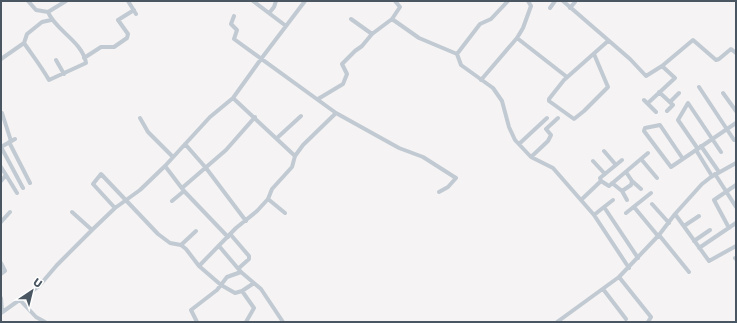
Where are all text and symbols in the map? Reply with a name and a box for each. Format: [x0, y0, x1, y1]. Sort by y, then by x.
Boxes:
north arrow [12, 271, 52, 311]
text: U [30, 276, 44, 291]

